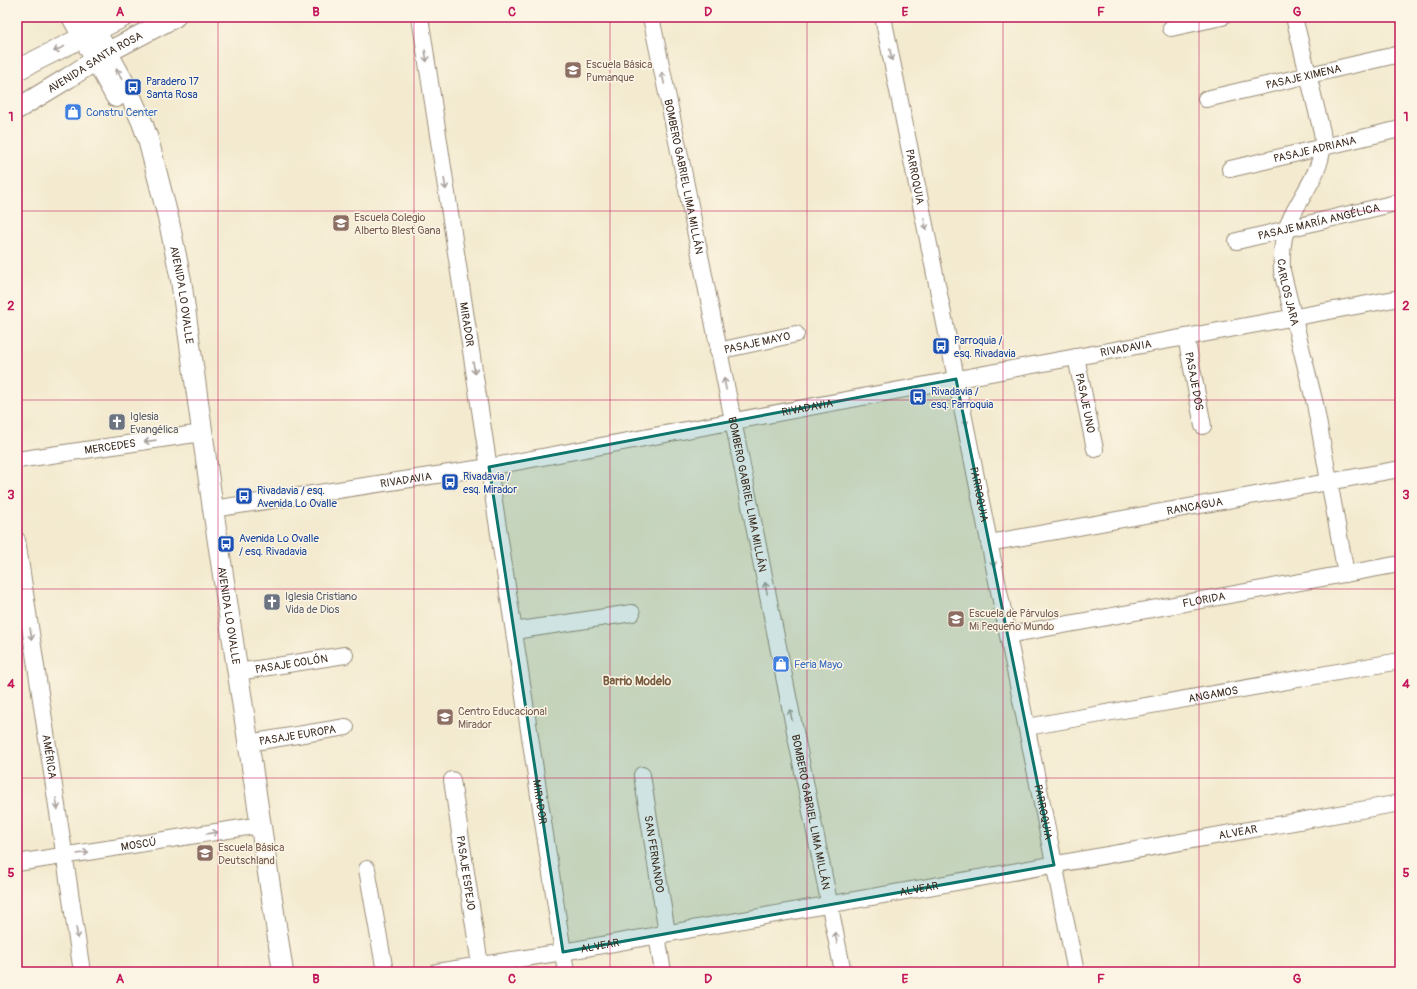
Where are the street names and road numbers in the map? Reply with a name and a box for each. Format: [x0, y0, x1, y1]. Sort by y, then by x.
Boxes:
street label: AVENIDA SANTA ROSA [45, 29, 145, 96]
street label: PASAJE XIMENA [1265, 62, 1342, 92]
street label: BOMBERO GABRIEL LIMA MILLÁN [661, 98, 706, 255]
street label: PASAJE ADRIANA [1272, 134, 1357, 166]
street label: PARROQUIA [903, 148, 927, 206]
street label: PASAJE MARÍA ANGÉLICA [1257, 201, 1381, 243]
street label: AVENIDA LO OVALLE [167, 245, 196, 345]
street label: CARLOS JARA [1275, 259, 1301, 327]
street label: MIRADOR [457, 301, 476, 348]
street label: PASAJE MAYO [723, 329, 792, 357]
street label: RIVADAVIA [1099, 337, 1153, 359]
street label: PASAJE DOS [1182, 351, 1206, 412]
street label: PASAJE UNO [1073, 372, 1098, 434]
street label: RIVADAVIA [781, 397, 834, 419]
street label: BOMBERO GABRIEL LIMA MILLÁN [725, 416, 769, 573]
street label: MERCEDES [84, 437, 137, 457]
street label: PARROQUIA [967, 466, 991, 523]
street label: RIVADAVIA [379, 470, 432, 490]
street label: RANCAGUA [1166, 495, 1224, 518]
street label: AVENIDA LO OVALLE [215, 566, 242, 666]
street label: FLORIDA [1181, 590, 1226, 610]
street label: PASAJE COLÓN [254, 652, 329, 676]
street label: ANGAMOS [1187, 684, 1239, 705]
street label: PASAJE EUROPA [258, 723, 337, 748]
street label: BOMBERO GABRIEL LIMA MILLÁN [789, 733, 832, 891]
street label: AMÉRICA [39, 734, 59, 780]
street label: MIRADOR [530, 779, 549, 825]
street label: PARROQUIA [1031, 783, 1055, 841]
street label: SAN FERNANDO [641, 815, 667, 894]
street label: ALVEAR [1217, 823, 1258, 842]
street label: MOSCÚ [120, 835, 157, 854]
street label: PASAJE ESPEJO [454, 835, 478, 911]
street label: ALVEAR [898, 879, 939, 899]
street label: ALVEAR [579, 936, 620, 956]

